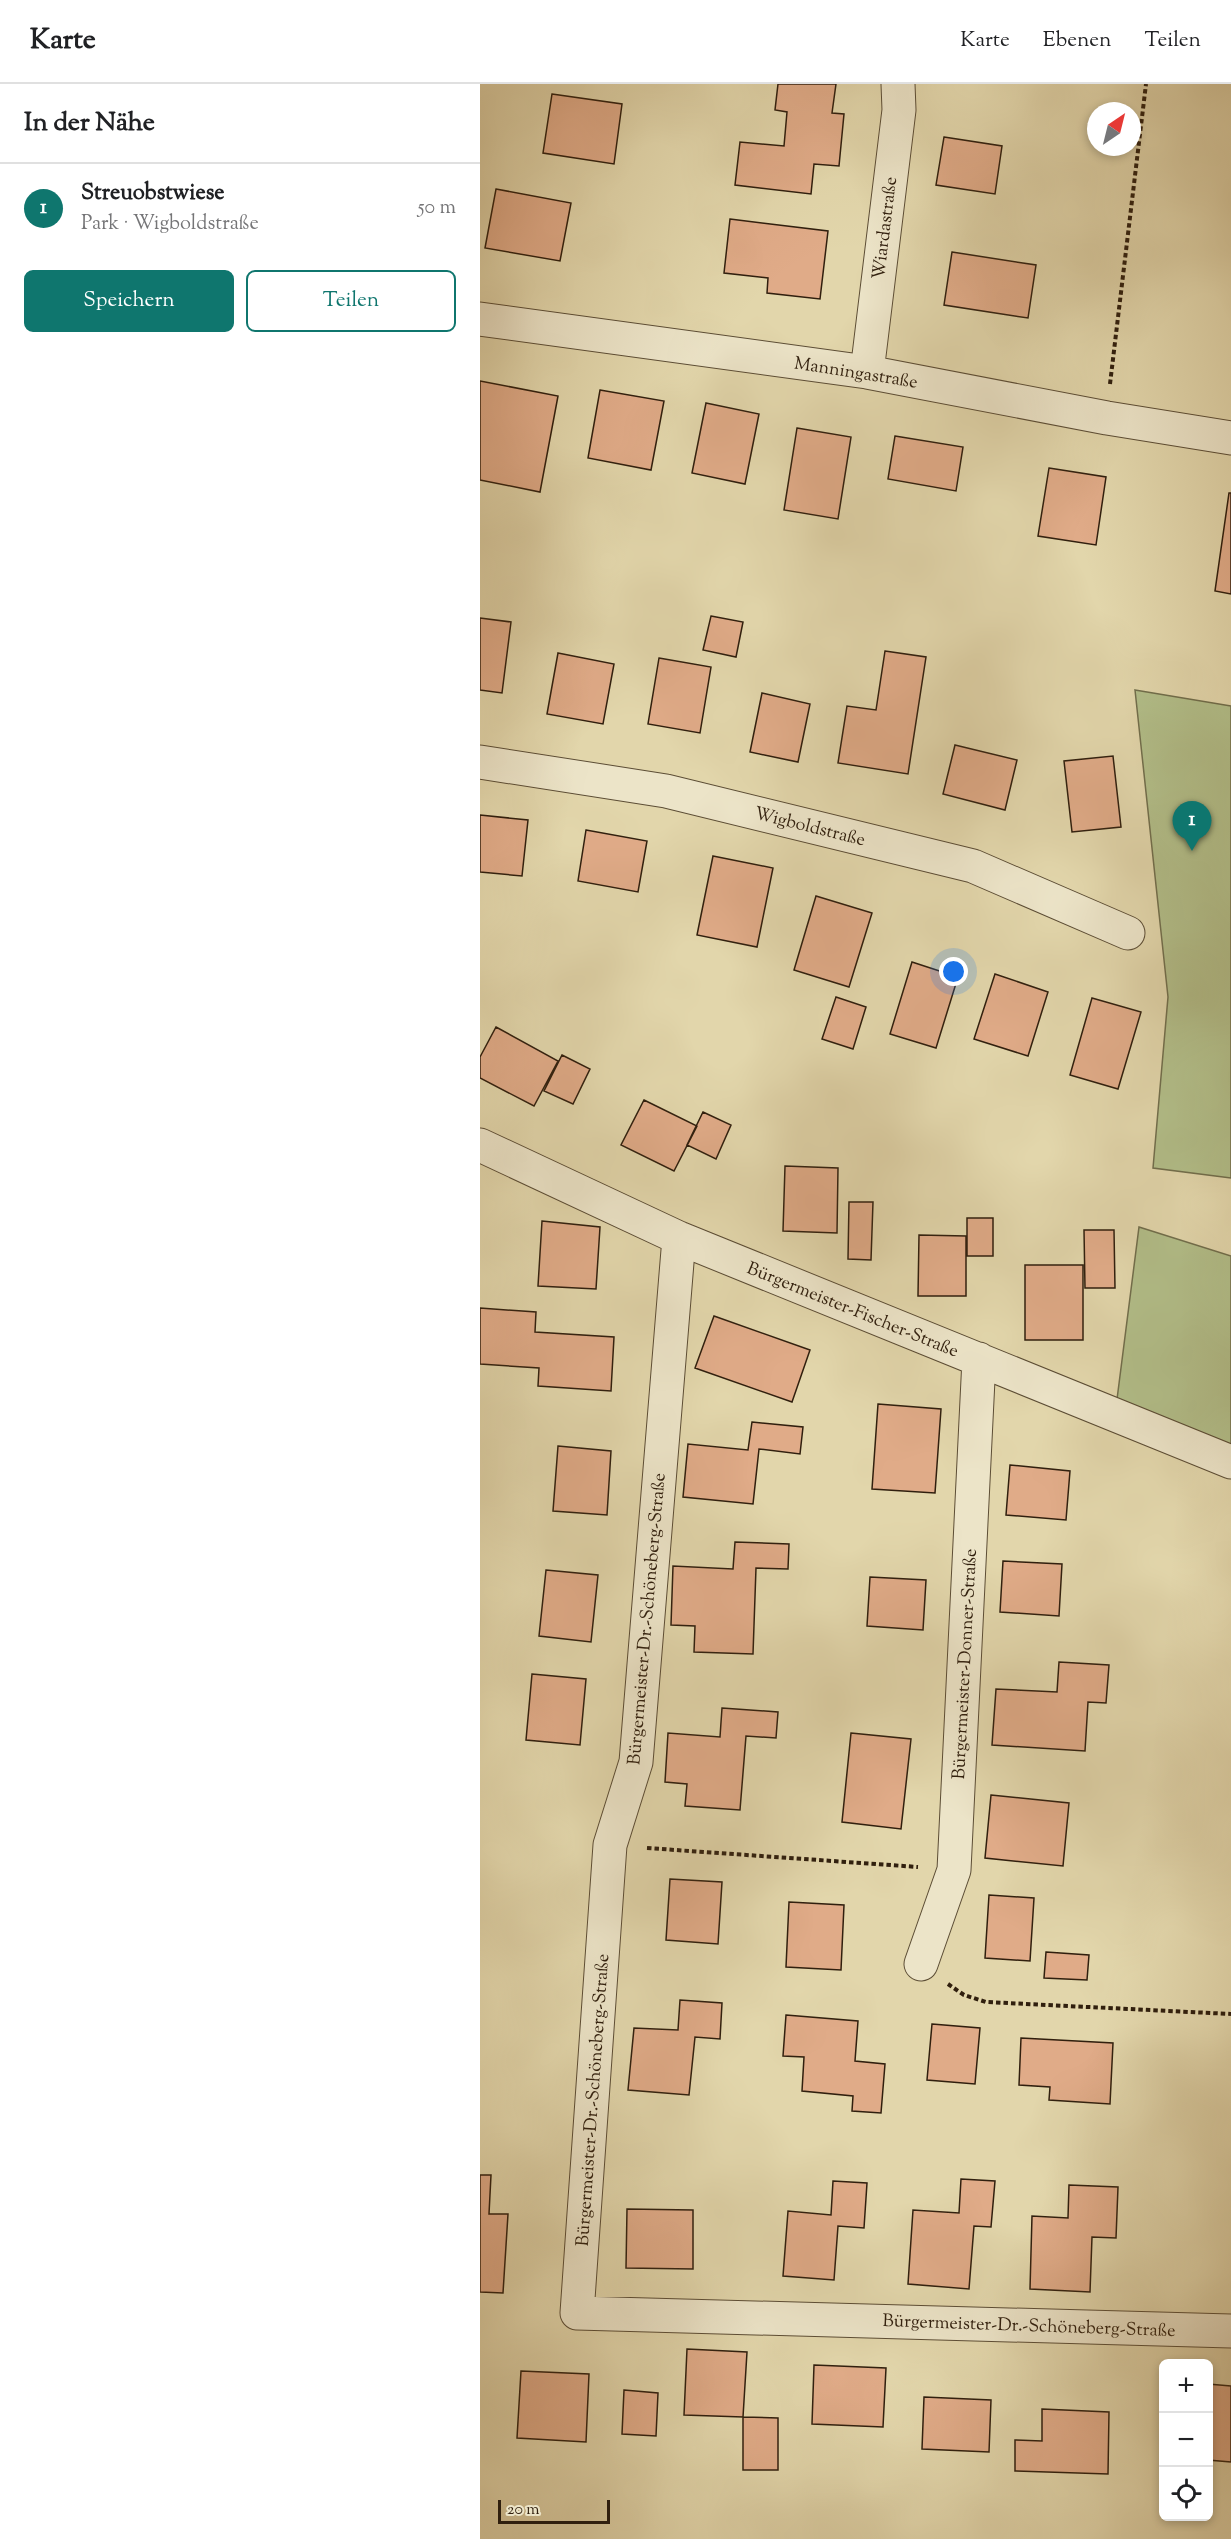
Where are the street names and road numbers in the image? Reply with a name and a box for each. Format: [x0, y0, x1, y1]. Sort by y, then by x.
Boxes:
street label: Wiardastraße [867, 175, 905, 281]
street label: Manningastraße [792, 351, 919, 397]
street label: Wigboldstraße [751, 802, 868, 854]
street label: Bürgermeister-Fischer-Straße [742, 1256, 962, 1365]
street label: Bürgermeister-Dr.-Schöneberg-Straße [622, 1472, 674, 1766]
street label: Bürgermeister-Donner-Straße [947, 1548, 985, 1780]
street label: Bürgermeister-Dr.-Schöneberg-Straße [571, 1953, 617, 2247]
street label: Bürgermeister-Dr.-Schöneberg-Straße [882, 2309, 1176, 2345]

